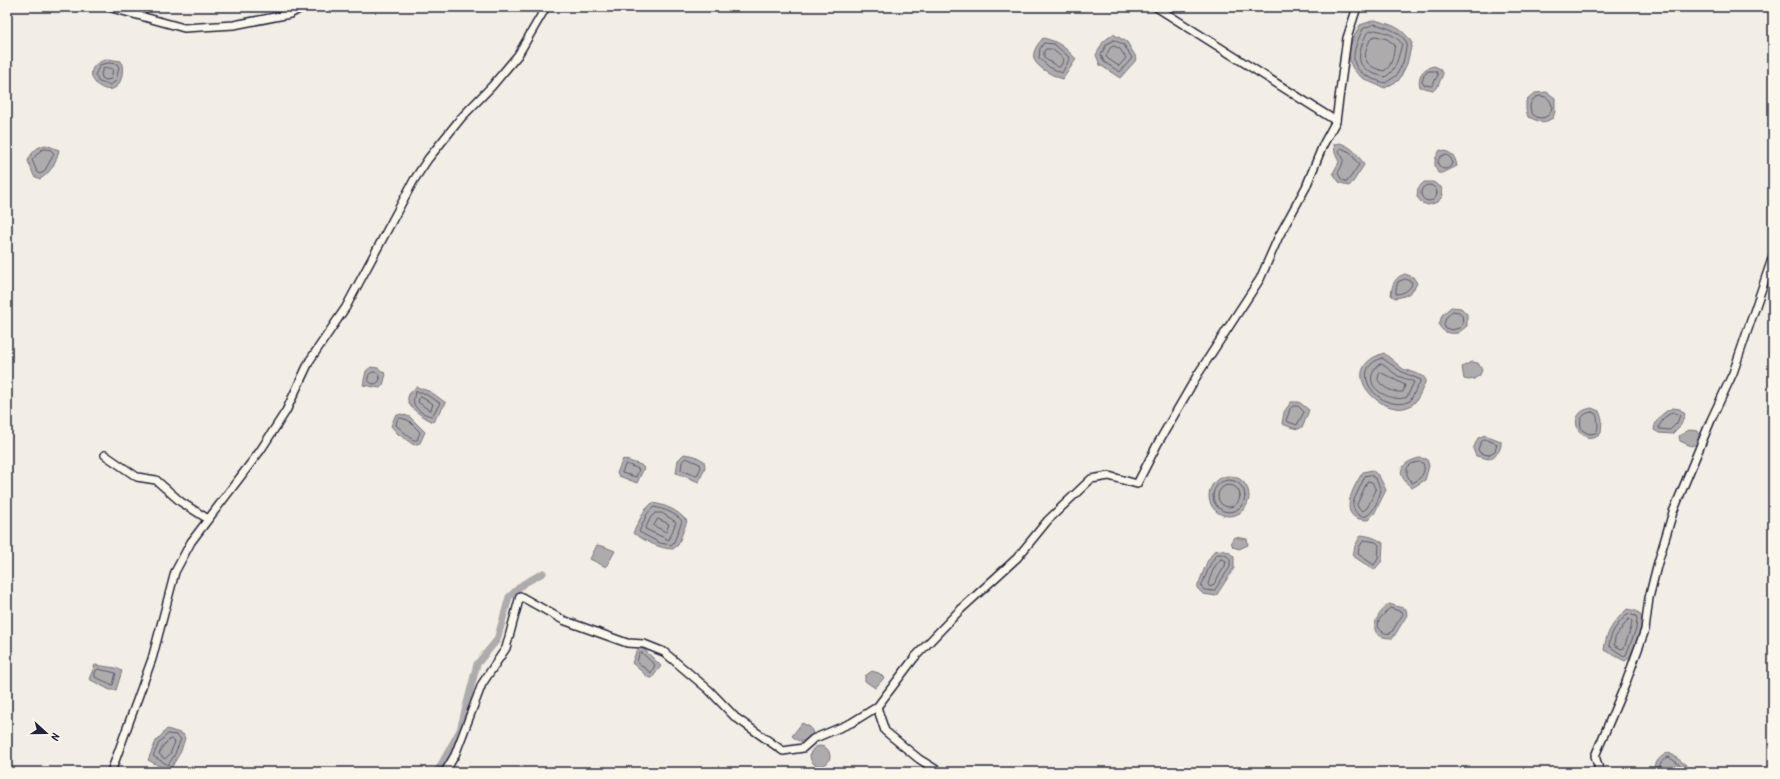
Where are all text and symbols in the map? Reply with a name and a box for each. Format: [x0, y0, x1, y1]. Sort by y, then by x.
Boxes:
north arrow [26, 713, 66, 753]
text: N [45, 730, 64, 743]

